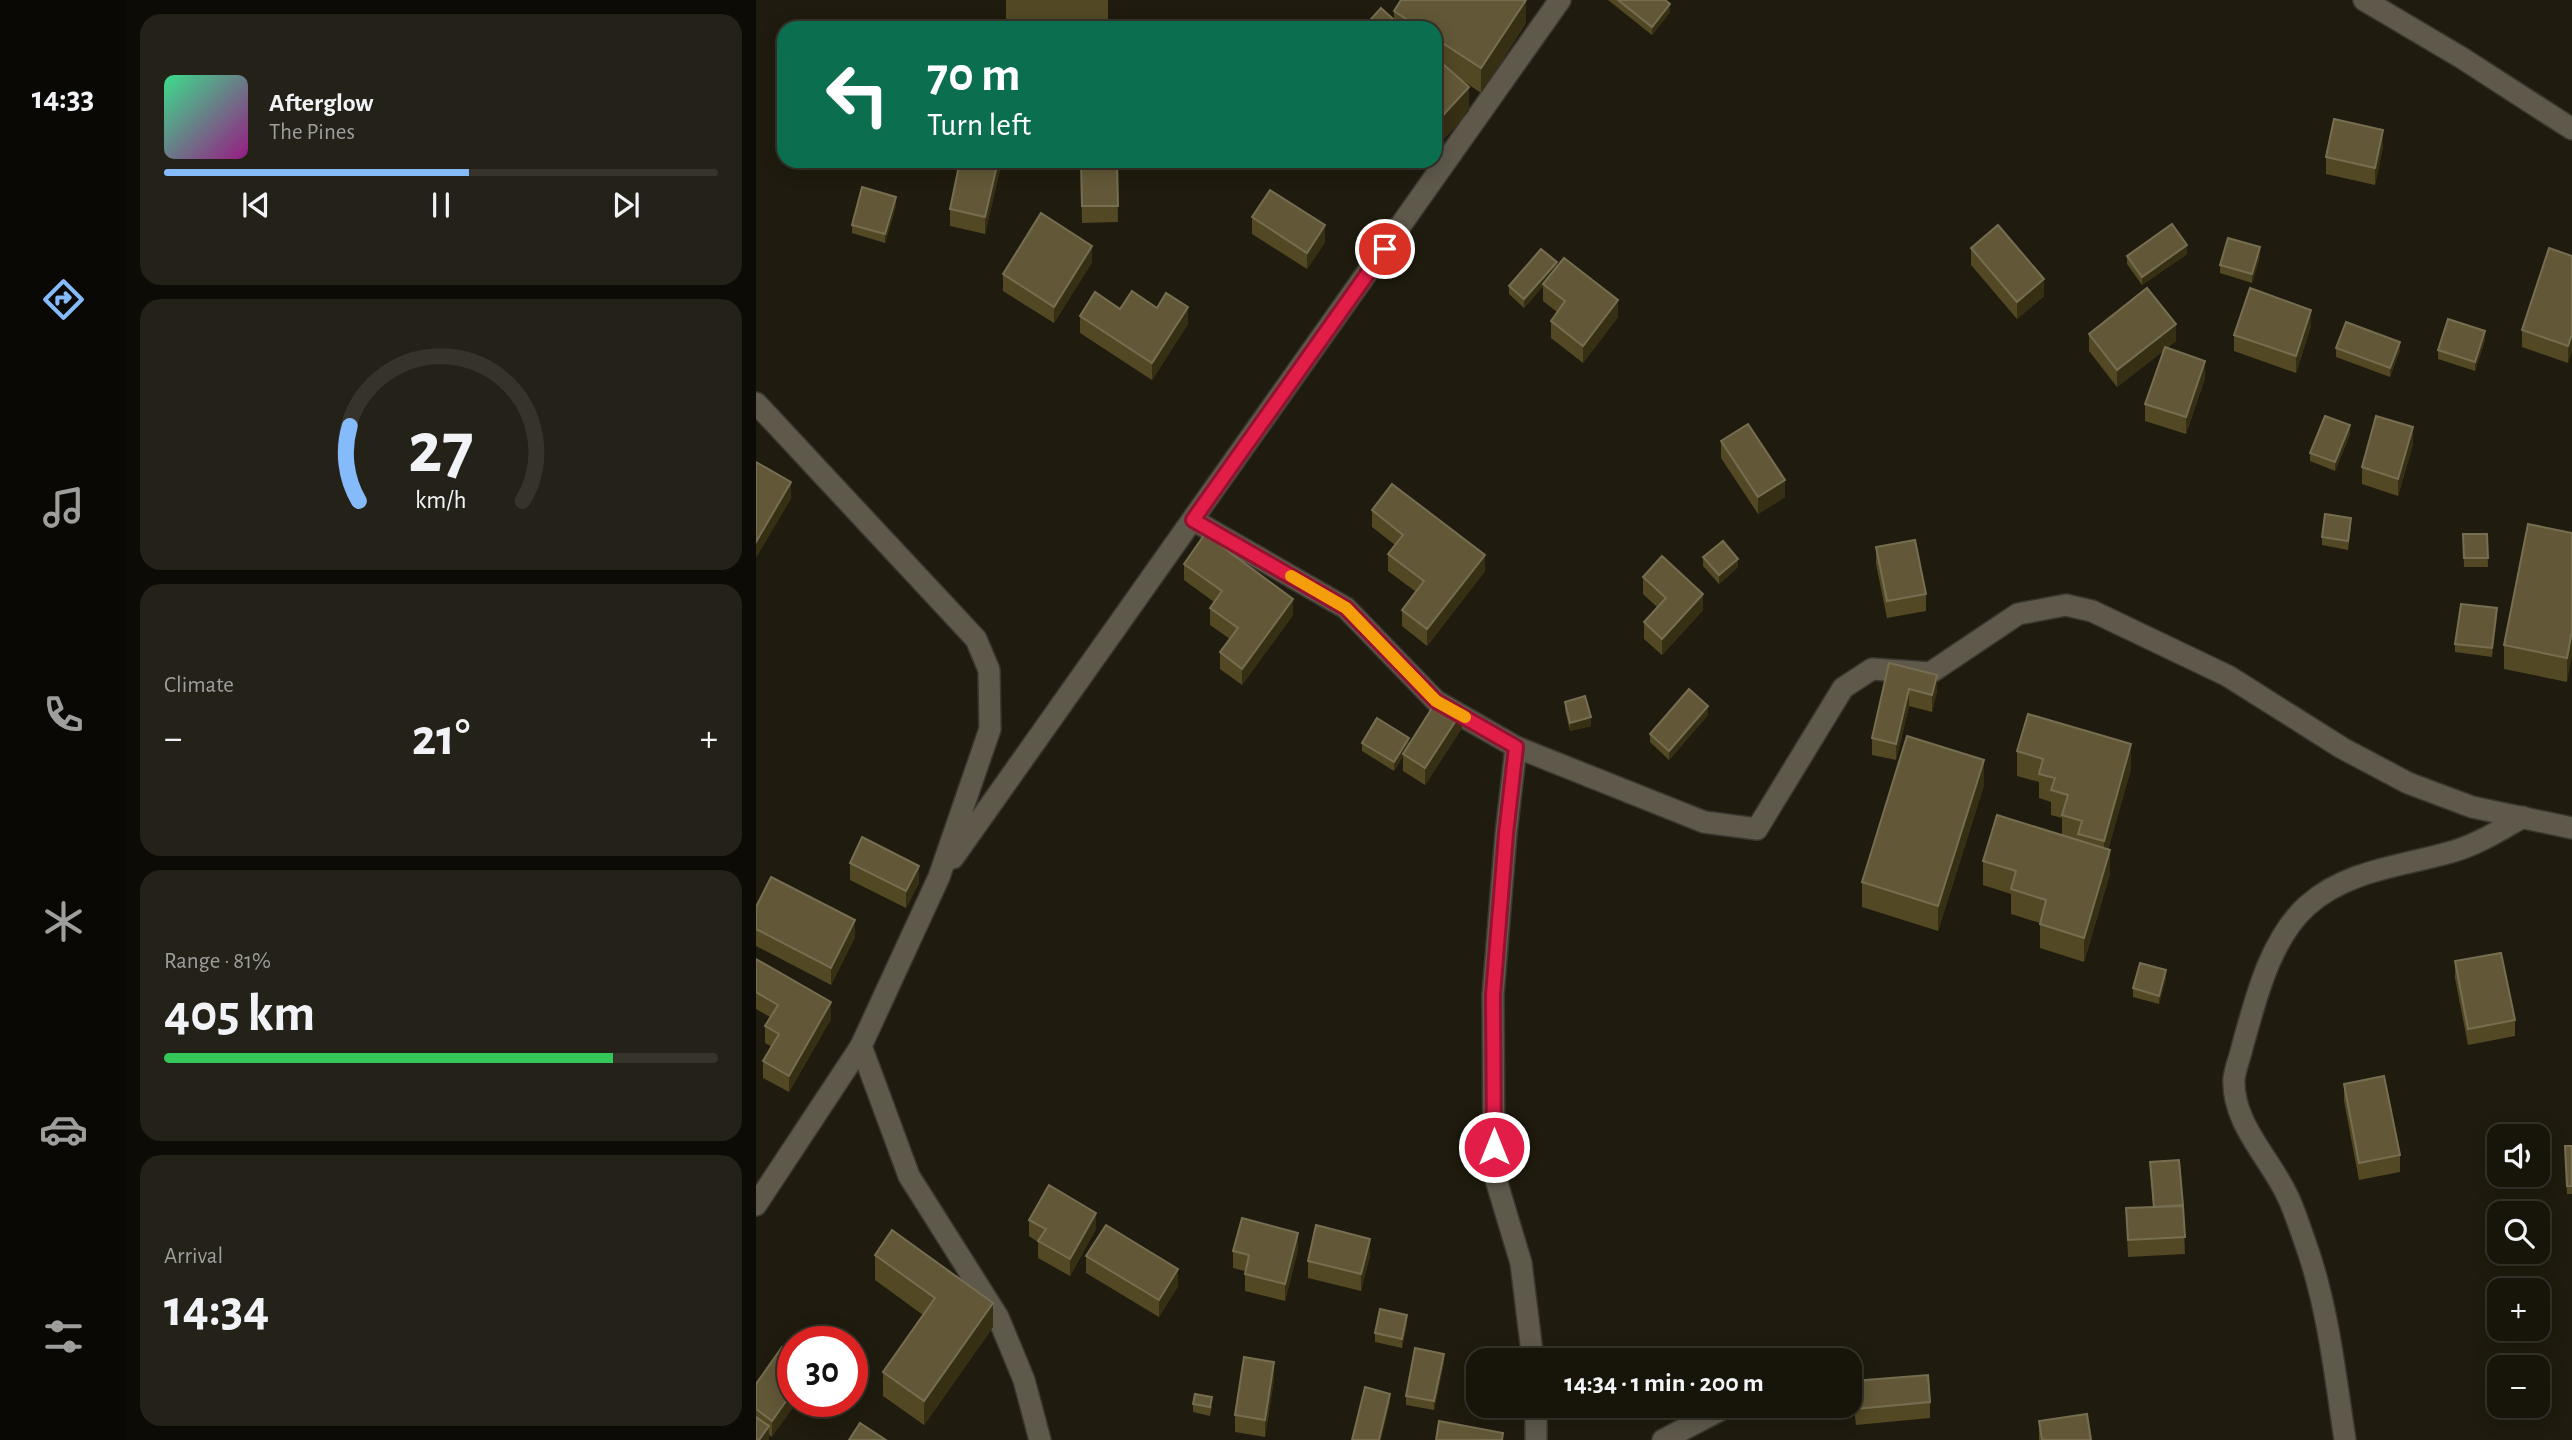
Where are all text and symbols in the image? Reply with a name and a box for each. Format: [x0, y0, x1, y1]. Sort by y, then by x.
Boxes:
icon: left [812, 49, 903, 140]
text: 70 m [927, 51, 1021, 100]
text: 14:33 [32, 82, 94, 114]
text: Afterglow [269, 90, 373, 116]
text: Turn left [927, 109, 1031, 141]
text: The Pines [269, 121, 355, 144]
icon: previous [237, 186, 275, 224]
icon: pause [422, 186, 460, 224]
icon: next [607, 186, 645, 224]
pin [1355, 219, 1415, 279]
icon: arrive [1366, 230, 1404, 268]
icon: directions [39, 275, 88, 324]
text: 27 [408, 413, 474, 486]
icon: music [39, 483, 88, 532]
text: km/h [415, 488, 467, 513]
text: Climate [164, 674, 234, 697]
icon: phone [39, 690, 88, 739]
text: 21° [412, 712, 470, 764]
text: − [164, 720, 182, 758]
text: + [700, 720, 718, 758]
icon: climate [39, 897, 88, 946]
text: Range · 81% [164, 950, 271, 973]
text: 405 km [164, 988, 315, 1040]
icon: car [39, 1105, 88, 1154]
position arrow [1457, 1110, 1531, 1184]
map controls [2487, 1124, 2550, 1418]
button: sound [2487, 1124, 2550, 1187]
button: search [2487, 1201, 2550, 1264]
text: Arrival [164, 1245, 223, 1268]
button: + [2487, 1278, 2550, 1341]
text: 14:34 [164, 1283, 269, 1335]
icon: filters [39, 1312, 88, 1361]
speed limit sign: 30 [777, 1326, 868, 1417]
button: − [2487, 1355, 2550, 1418]
text: 14:34 · 1 min · 200 m [1564, 1370, 1764, 1396]

